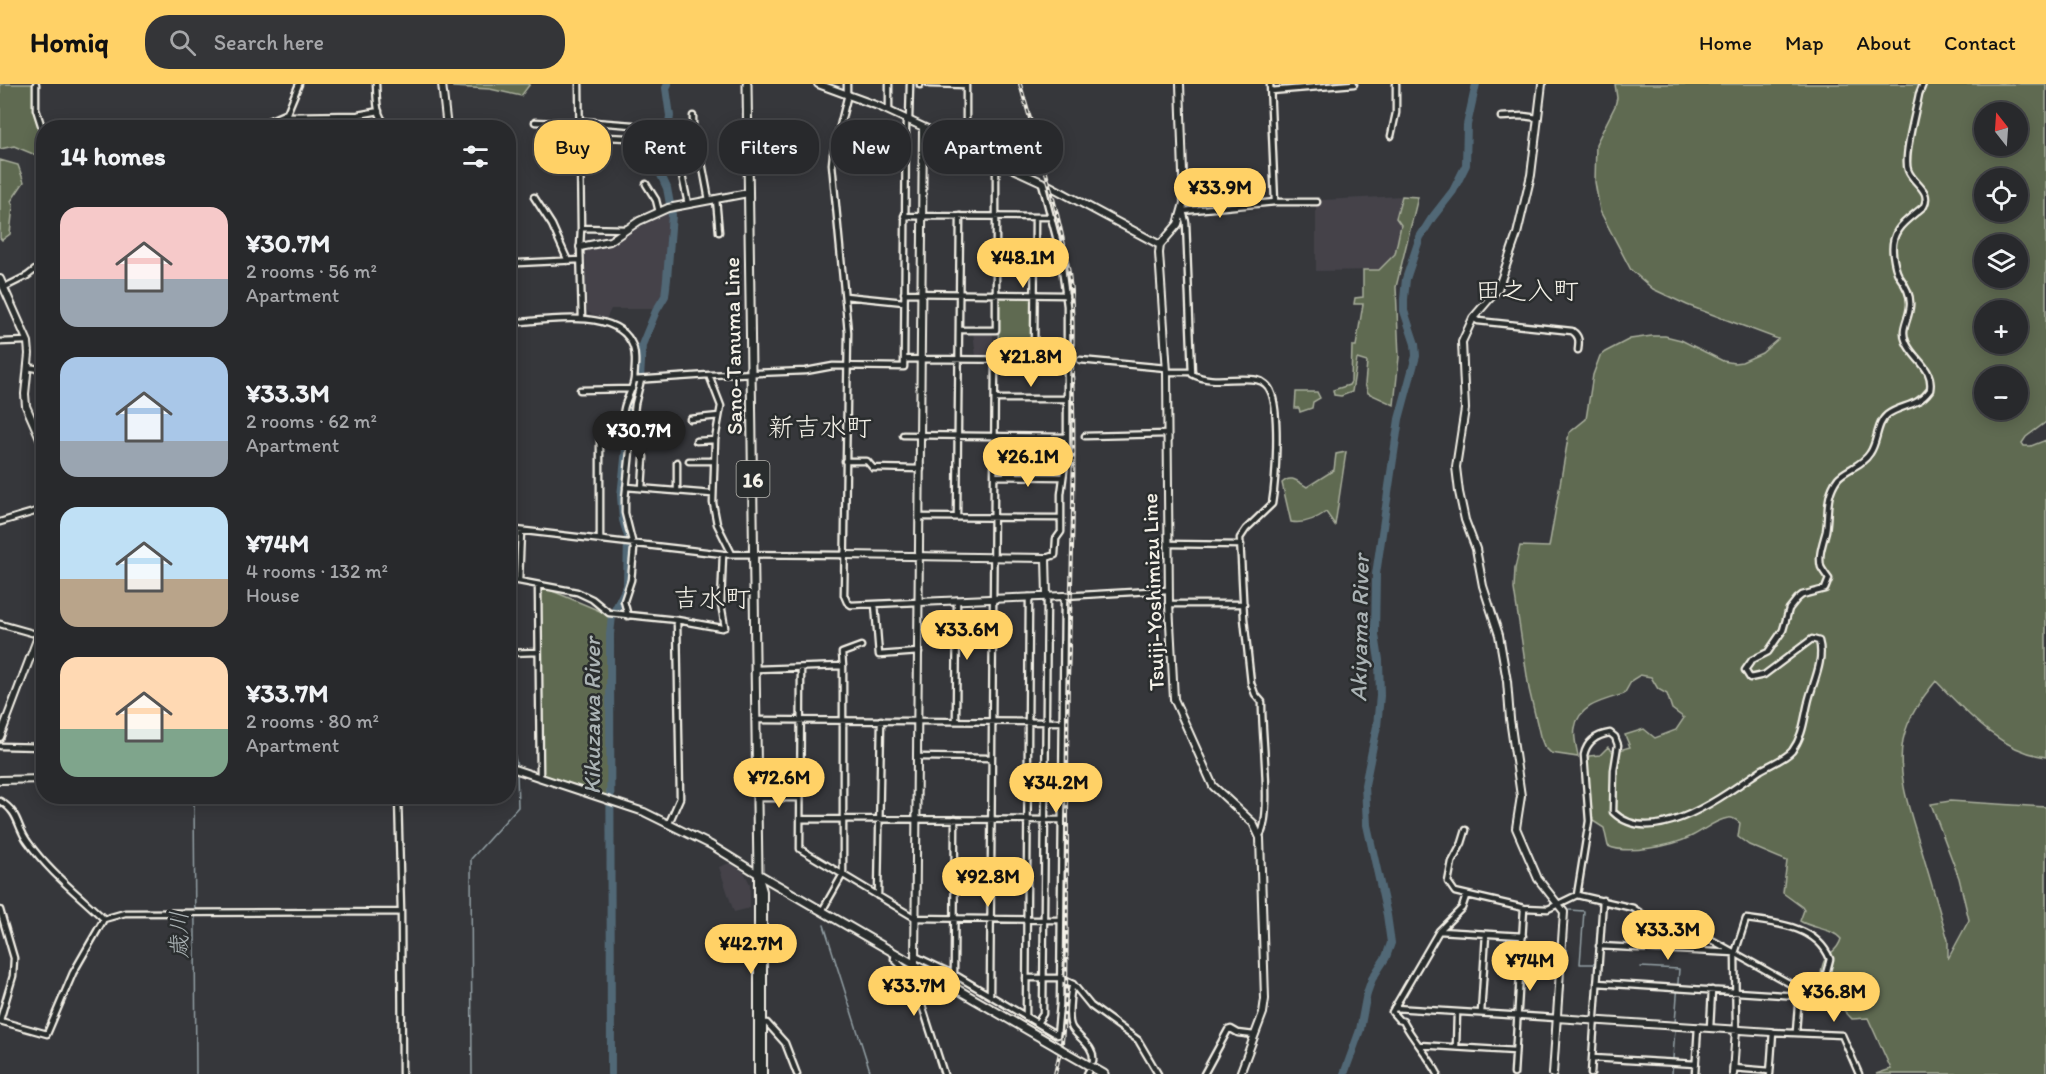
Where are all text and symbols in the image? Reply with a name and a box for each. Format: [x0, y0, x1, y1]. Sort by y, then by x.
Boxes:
search box [145, 15, 565, 69]
text: Homiq [30, 25, 109, 59]
icon: search [166, 26, 199, 59]
text: Search here [214, 29, 324, 56]
text: Home [1699, 30, 1752, 55]
text: Map [1785, 30, 1824, 55]
text: About [1857, 30, 1911, 55]
text: Contact [1944, 30, 2016, 55]
north arrow [1974, 102, 2028, 156]
map controls [1974, 102, 2028, 420]
chip: Buy [534, 120, 611, 174]
chip: Rent [623, 120, 707, 174]
chip: Filters [719, 120, 819, 174]
chip: New [831, 120, 911, 174]
chip: Apartment [923, 120, 1063, 174]
text: 14 homes [60, 140, 166, 172]
icon: filters [459, 140, 492, 173]
pin: ¥33.9M [1171, 168, 1269, 219]
button: locate [1974, 168, 2028, 222]
text: ¥33.9M [1188, 175, 1252, 199]
text: ¥30.7M [246, 227, 330, 259]
icon: home [108, 231, 180, 303]
button: layers [1974, 234, 2028, 288]
pin: ¥48.1M [974, 238, 1072, 289]
text: ¥48.1M [991, 245, 1055, 269]
street label: Sano-Tanuma Line [718, 257, 748, 435]
text: 2 rooms · 56 m² [246, 259, 377, 283]
district label: 田之入町 [1475, 274, 1579, 306]
text: Apartment [246, 283, 339, 307]
button: + [1974, 300, 2028, 354]
pin: ¥21.8M [982, 337, 1080, 388]
text: ¥21.8M [1000, 344, 1062, 368]
button: − [1974, 366, 2028, 420]
text: ¥33.3M [246, 377, 330, 409]
icon: home [108, 381, 180, 453]
text: 2 rooms · 62 m² [246, 409, 377, 433]
pin: ¥30.7M [590, 411, 688, 462]
district label: 新吉水町 [768, 411, 872, 443]
text: ¥30.7M [607, 418, 671, 442]
text: Apartment [246, 433, 339, 457]
pin: ¥26.1M [979, 437, 1077, 488]
text: ¥26.1M [997, 444, 1059, 468]
road number: 16 [736, 461, 770, 497]
street label: Tsuiji-Yoshimizu Line [1136, 493, 1170, 691]
text: ¥74M [246, 527, 310, 559]
icon: home [108, 531, 180, 603]
water label: Akiyama River [1343, 551, 1375, 702]
text: 4 rooms · 132 m² [246, 559, 388, 583]
district label: 吉水町 [673, 582, 751, 614]
text: House [246, 583, 300, 607]
pin: ¥33.6M [918, 610, 1016, 661]
text: ¥33.6M [935, 617, 999, 641]
water label: Kikuzawa River [577, 635, 606, 794]
text: ¥33.7M [246, 677, 329, 709]
icon: home [108, 681, 180, 753]
text: 2 rooms · 80 m² [246, 709, 379, 733]
text: Apartment [246, 733, 339, 757]
pin: ¥72.6M [730, 758, 828, 809]
pin: ¥34.2M [1007, 763, 1105, 814]
text: ¥72.6M [748, 765, 810, 789]
text: ¥34.2M [1023, 770, 1089, 794]
pin: ¥92.8M [939, 857, 1037, 908]
text: ¥92.8M [956, 864, 1020, 888]
pin: ¥33.3M [1619, 910, 1717, 961]
water label: 歳川 [164, 911, 193, 959]
text: ¥33.3M [1636, 917, 1700, 941]
pin: ¥42.7M [702, 924, 800, 975]
text: ¥42.7M [719, 931, 783, 955]
pin: ¥74M [1494, 941, 1566, 992]
text: ¥74M [1506, 948, 1554, 972]
pin: ¥33.7M [865, 966, 963, 1017]
pin: ¥36.8M [1785, 972, 1883, 1023]
text: ¥33.7M [882, 973, 946, 997]
text: ¥36.8M [1802, 979, 1866, 1003]

